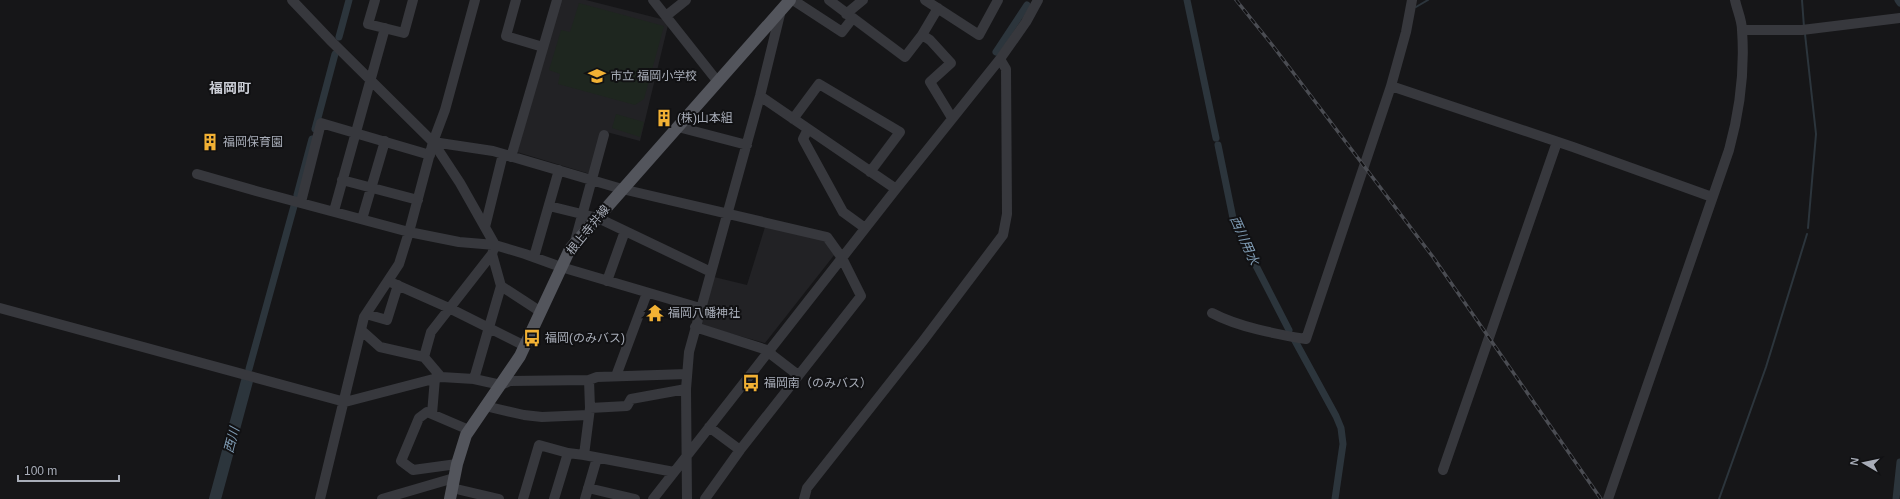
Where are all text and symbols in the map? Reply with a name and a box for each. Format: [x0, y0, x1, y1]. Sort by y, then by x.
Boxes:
school or university icon: 市立 福岡小学校 [587, 66, 607, 86]
place label: 市立 福岡小学校 [610, 69, 697, 83]
district label: 福岡町 [209, 80, 251, 96]
building icon: (株)山本組 [654, 108, 674, 128]
place label: (株)山本組 [677, 111, 733, 125]
building icon: 福岡保育園 [200, 132, 220, 152]
place label: 福岡保育園 [223, 135, 283, 149]
street label: 根上寺井線 [564, 202, 612, 258]
water label: 西川用水 [1227, 213, 1263, 269]
temple icon: 福岡八幡神社 [645, 303, 665, 323]
place label: 福岡八幡神社 [668, 306, 740, 320]
bus stop icon: 福岡(のみバス) [522, 328, 542, 348]
place label: 福岡(のみバス) [545, 331, 625, 345]
bus stop icon: 福岡南（のみバス） [741, 373, 761, 393]
place label: 福岡南（のみバス） [764, 376, 872, 390]
water label: 西川 [221, 424, 243, 455]
north arrow [1844, 443, 1884, 483]
scale bar [18, 457, 119, 483]
text: N [1848, 457, 1861, 466]
text: 100 m [24, 464, 57, 478]

